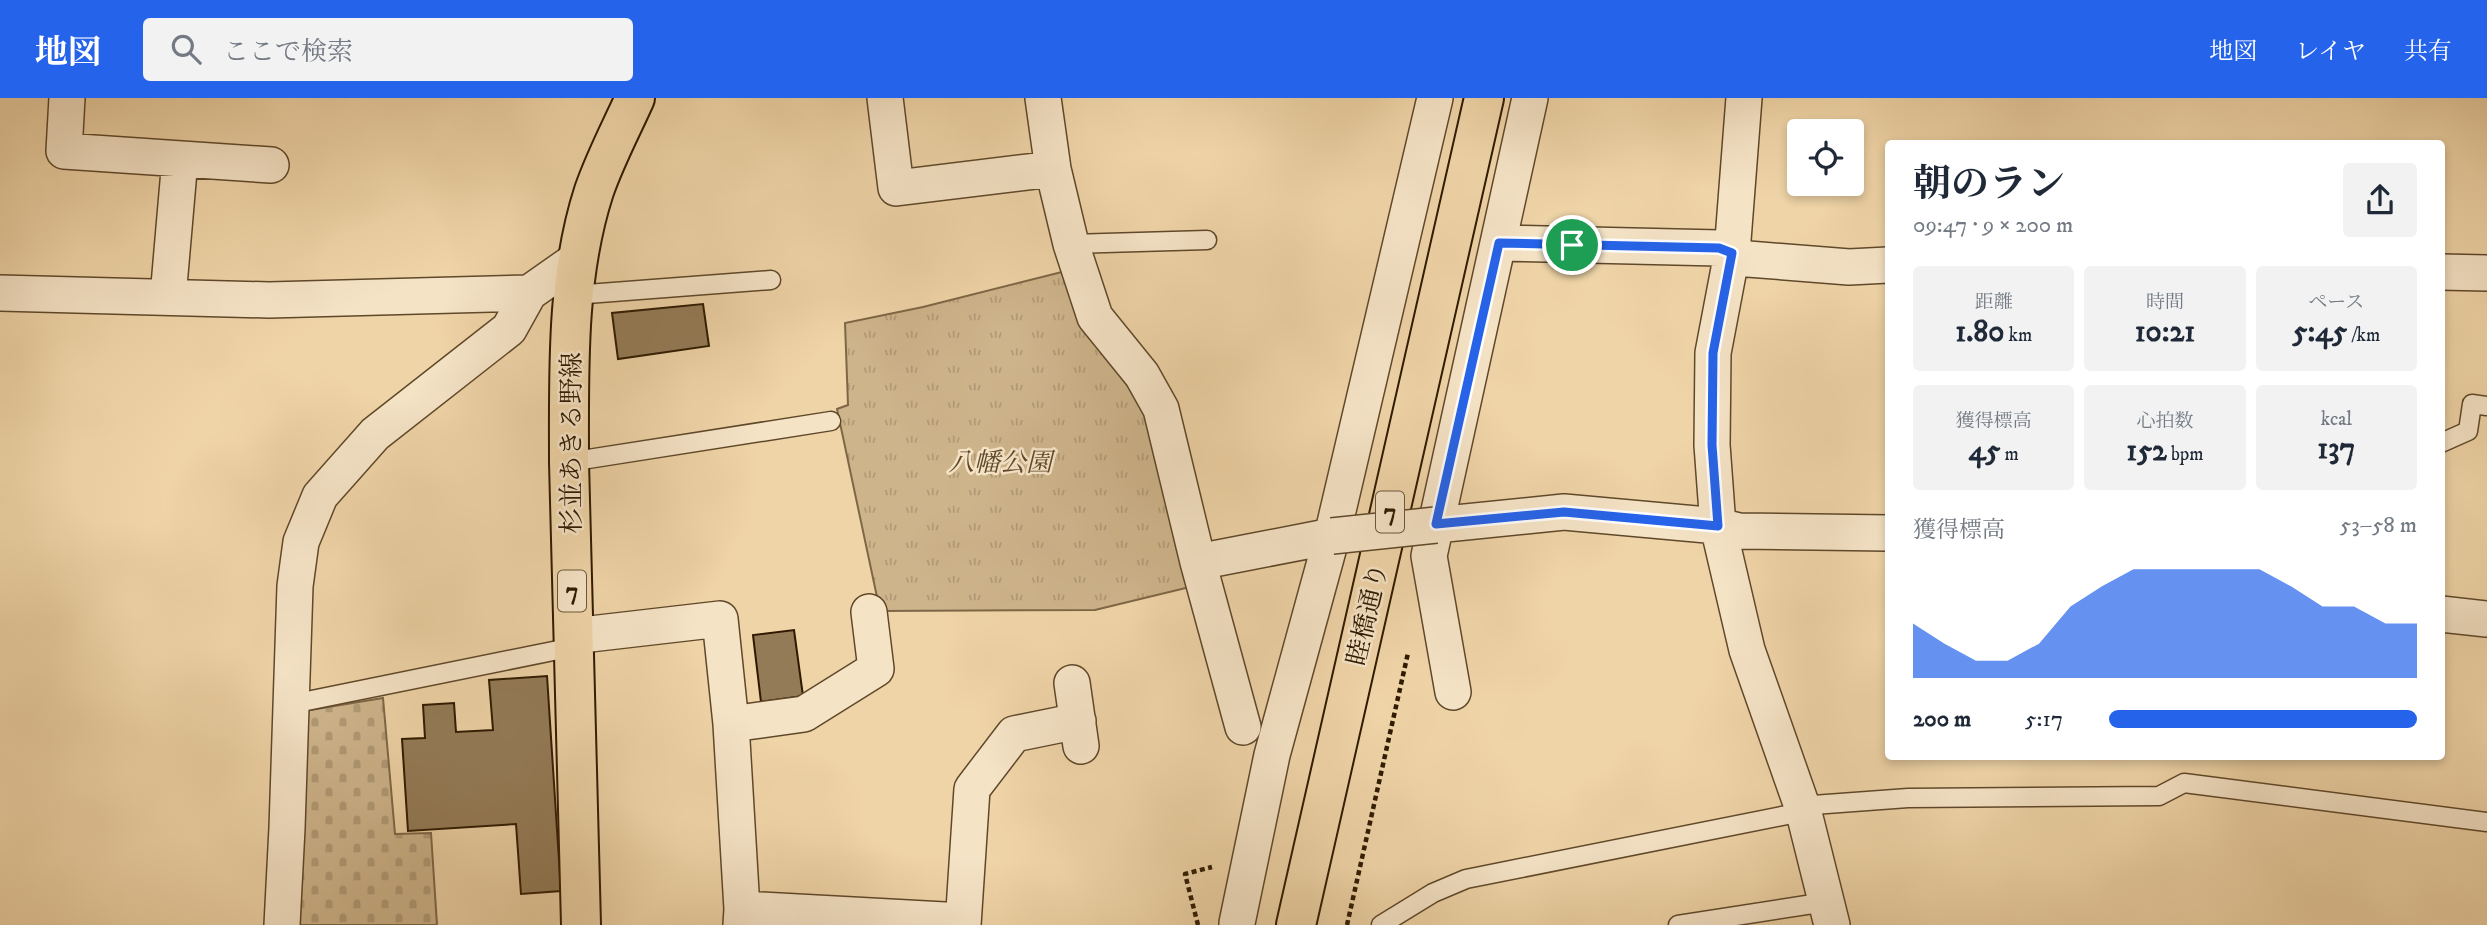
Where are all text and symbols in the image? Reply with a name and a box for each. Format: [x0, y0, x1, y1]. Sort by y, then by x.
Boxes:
search box [143, 18, 633, 81]
icon: search [167, 30, 205, 68]
text: 地図 [35, 33, 101, 74]
text: ここで検索 [223, 36, 353, 69]
text: 地図 [2209, 37, 2257, 67]
text: レイヤ [2295, 37, 2366, 67]
text: 共有 [2404, 37, 2452, 67]
map controls [1787, 119, 1864, 196]
button: locate [1787, 119, 1864, 196]
text: 朝のラン [1913, 161, 2065, 209]
button: share [2343, 163, 2417, 237]
text: 09:47 · 9 × 200 m [1913, 211, 2073, 240]
pin [1542, 215, 1602, 275]
icon: arrive [1553, 226, 1591, 264]
text: 距離 [1975, 291, 2013, 314]
text: 時間 [2146, 291, 2184, 314]
text: ペース [2308, 291, 2364, 314]
text: 1.80 [1955, 314, 2004, 351]
text: 10:21 [2135, 314, 2195, 351]
text: 5:45 [2292, 314, 2347, 351]
text: km [2004, 324, 2032, 347]
text: /km [2347, 324, 2380, 347]
street label: 杉並あきる野線 [556, 352, 589, 534]
text: kcal [2321, 408, 2352, 431]
text: 獲得標高 [1956, 410, 2032, 433]
text: 心拍数 [2136, 410, 2194, 433]
text: 137 [2317, 431, 2355, 468]
text: 45 [1968, 433, 2000, 470]
text: 152 [2126, 433, 2167, 470]
text: m [2000, 443, 2019, 466]
text: bpm [2167, 443, 2204, 466]
park label: 八幡公園 [948, 447, 1056, 480]
road number: 7 [1376, 492, 1404, 533]
text: 53–58 m [2340, 511, 2417, 540]
text: 獲得標高 [1913, 516, 2005, 545]
street label: 睦橋通り [1341, 560, 1396, 669]
road number: 7 [558, 570, 586, 612]
text: 200 m [1913, 705, 1971, 734]
text: 5:17 [2025, 705, 2063, 734]

